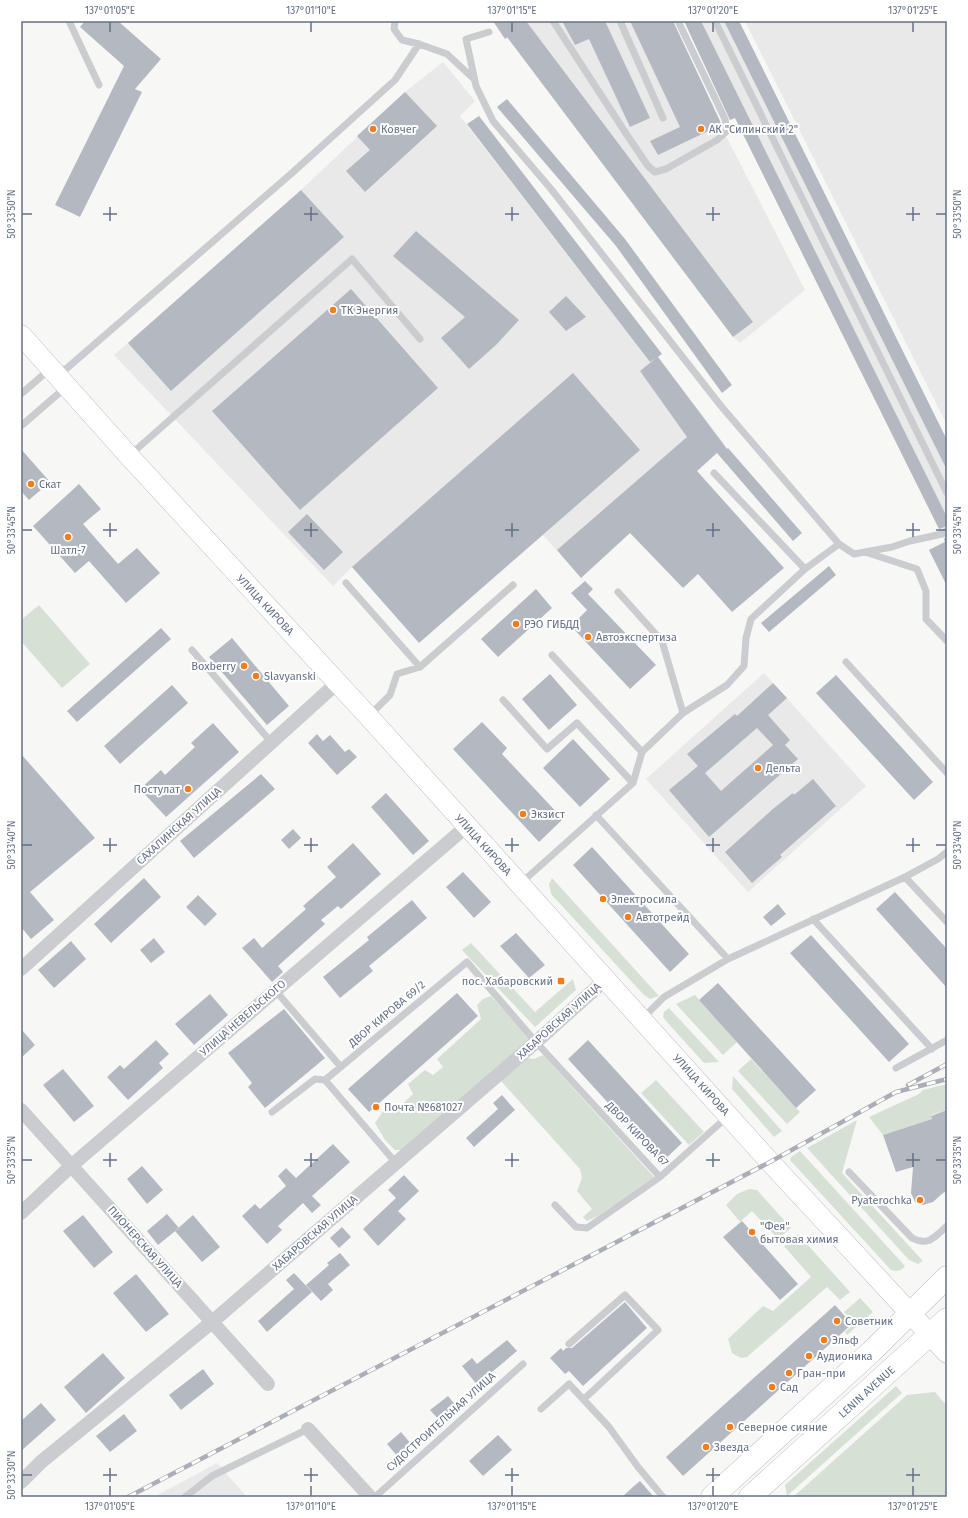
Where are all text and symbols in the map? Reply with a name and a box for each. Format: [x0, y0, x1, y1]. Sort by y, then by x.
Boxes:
text: 137°01'05"E [85, 5, 135, 17]
text: 137°01'10"E [286, 5, 336, 17]
text: 137°01'15"E [487, 5, 537, 17]
text: 137°01'20"E [688, 5, 738, 17]
text: 137°01'25"E [888, 5, 938, 17]
place label: Ковчег [381, 123, 417, 136]
place label: АК "Силинский 2" [709, 123, 798, 136]
marker: Ковчег [368, 124, 378, 134]
marker: АК "Силинский 2" [696, 124, 706, 134]
text: 50°33'50"N [6, 189, 18, 239]
text: 50°33'50"N [952, 189, 964, 239]
place label: ТК Энергия [341, 304, 398, 317]
marker: ТК Энергия [328, 305, 338, 315]
place label: Скат [39, 478, 61, 491]
marker: Скат [26, 479, 36, 489]
text: 50°33'45"N [6, 506, 18, 554]
text: 50°33'45"N [952, 506, 964, 554]
marker: Шатл-7 [63, 532, 73, 542]
place label: Шатл-7 [50, 544, 86, 557]
street label: УЛИЦА КИРОВА [234, 572, 297, 638]
place label: РЭО ГИБДД [524, 618, 580, 631]
marker: РЭО ГИБДД [511, 619, 521, 629]
place label: Автоэкспертиза [596, 631, 677, 644]
marker: Автоэкспертиза [583, 632, 593, 642]
place label: Boxberry [191, 660, 237, 673]
marker: Boxberry [239, 661, 249, 671]
place label: Slavyanski [264, 670, 316, 683]
marker: Slavyanski [251, 671, 261, 681]
place label: Дельта [765, 762, 801, 775]
marker: Дельта [753, 763, 763, 773]
place label: Постулат [134, 783, 180, 796]
street label: САХАЛИНСКАЯ УЛИЦА [134, 784, 225, 867]
marker: Постулат [183, 784, 193, 794]
place label: Экзист [531, 808, 565, 821]
marker: Экзист [518, 809, 528, 819]
street label: УЛИЦА КИРОВА [452, 812, 514, 879]
text: 50°33'40"N [6, 820, 18, 870]
text: 50°33'40"N [952, 820, 964, 870]
place label: Электросила [611, 893, 677, 906]
marker: Электросила [598, 894, 608, 904]
place label: Автотрейд [636, 911, 689, 924]
marker: Автотрейд [623, 912, 633, 922]
place label: пос. Хабаровский [462, 975, 553, 988]
marker: пос. Хабаровский [556, 976, 566, 986]
street label: УЛИЦА НЕВЕЛЬСКОГО [198, 977, 288, 1059]
street label: ДВОР КИРОВА 69/2 [345, 978, 428, 1050]
street label: ХАБАРОВСКАЯ УЛИЦА [514, 980, 604, 1062]
street label: УЛИЦА КИРОВА [670, 1052, 732, 1119]
street label: ДВОР КИРОВА 67 [602, 1098, 671, 1169]
place label: Почта №681027 [384, 1101, 462, 1114]
marker: Почта №681027 [371, 1102, 381, 1112]
text: 50°33'35"N [6, 1136, 18, 1184]
text: 50°33'35"N [952, 1136, 964, 1184]
street label: ХАБАРОВСКАЯ УЛИЦА [270, 1192, 361, 1273]
place label: Pyaterochka [851, 1194, 912, 1207]
marker: Pyaterochka [915, 1195, 925, 1205]
street label: ПИОНЕРСКАЯ УЛИЦА [105, 1204, 185, 1291]
place label: "Фея" бытовая химия [760, 1220, 839, 1246]
marker: "Фея" бытовая химия [747, 1227, 757, 1237]
place label: Советник [845, 1315, 893, 1328]
marker: Советник [832, 1316, 842, 1326]
place label: Эльф [832, 1334, 859, 1347]
marker: Эльф [819, 1335, 829, 1345]
place label: Аудионика [817, 1350, 872, 1363]
marker: Аудионика [804, 1351, 814, 1361]
street label: LENIN AVENUE [836, 1363, 898, 1421]
place label: Гран-при [797, 1367, 846, 1380]
marker: Гран-при [784, 1368, 794, 1378]
street label: СУДОСТРОИТЕЛЬНАЯ УЛИЦА [384, 1369, 499, 1474]
place label: Сад [780, 1381, 798, 1394]
marker: Сад [767, 1382, 777, 1392]
place label: Северное сияние [738, 1421, 828, 1434]
marker: Северное сияние [725, 1422, 735, 1432]
place label: Звезда [714, 1441, 749, 1454]
marker: Звезда [701, 1442, 711, 1452]
text: 50°33'30"N [6, 1450, 18, 1500]
text: 137°01'05"E [85, 1501, 135, 1513]
text: 137°01'10"E [286, 1501, 336, 1513]
text: 137°01'15"E [487, 1501, 537, 1513]
text: 137°01'20"E [688, 1501, 738, 1513]
text: 137°01'25"E [888, 1501, 938, 1513]

